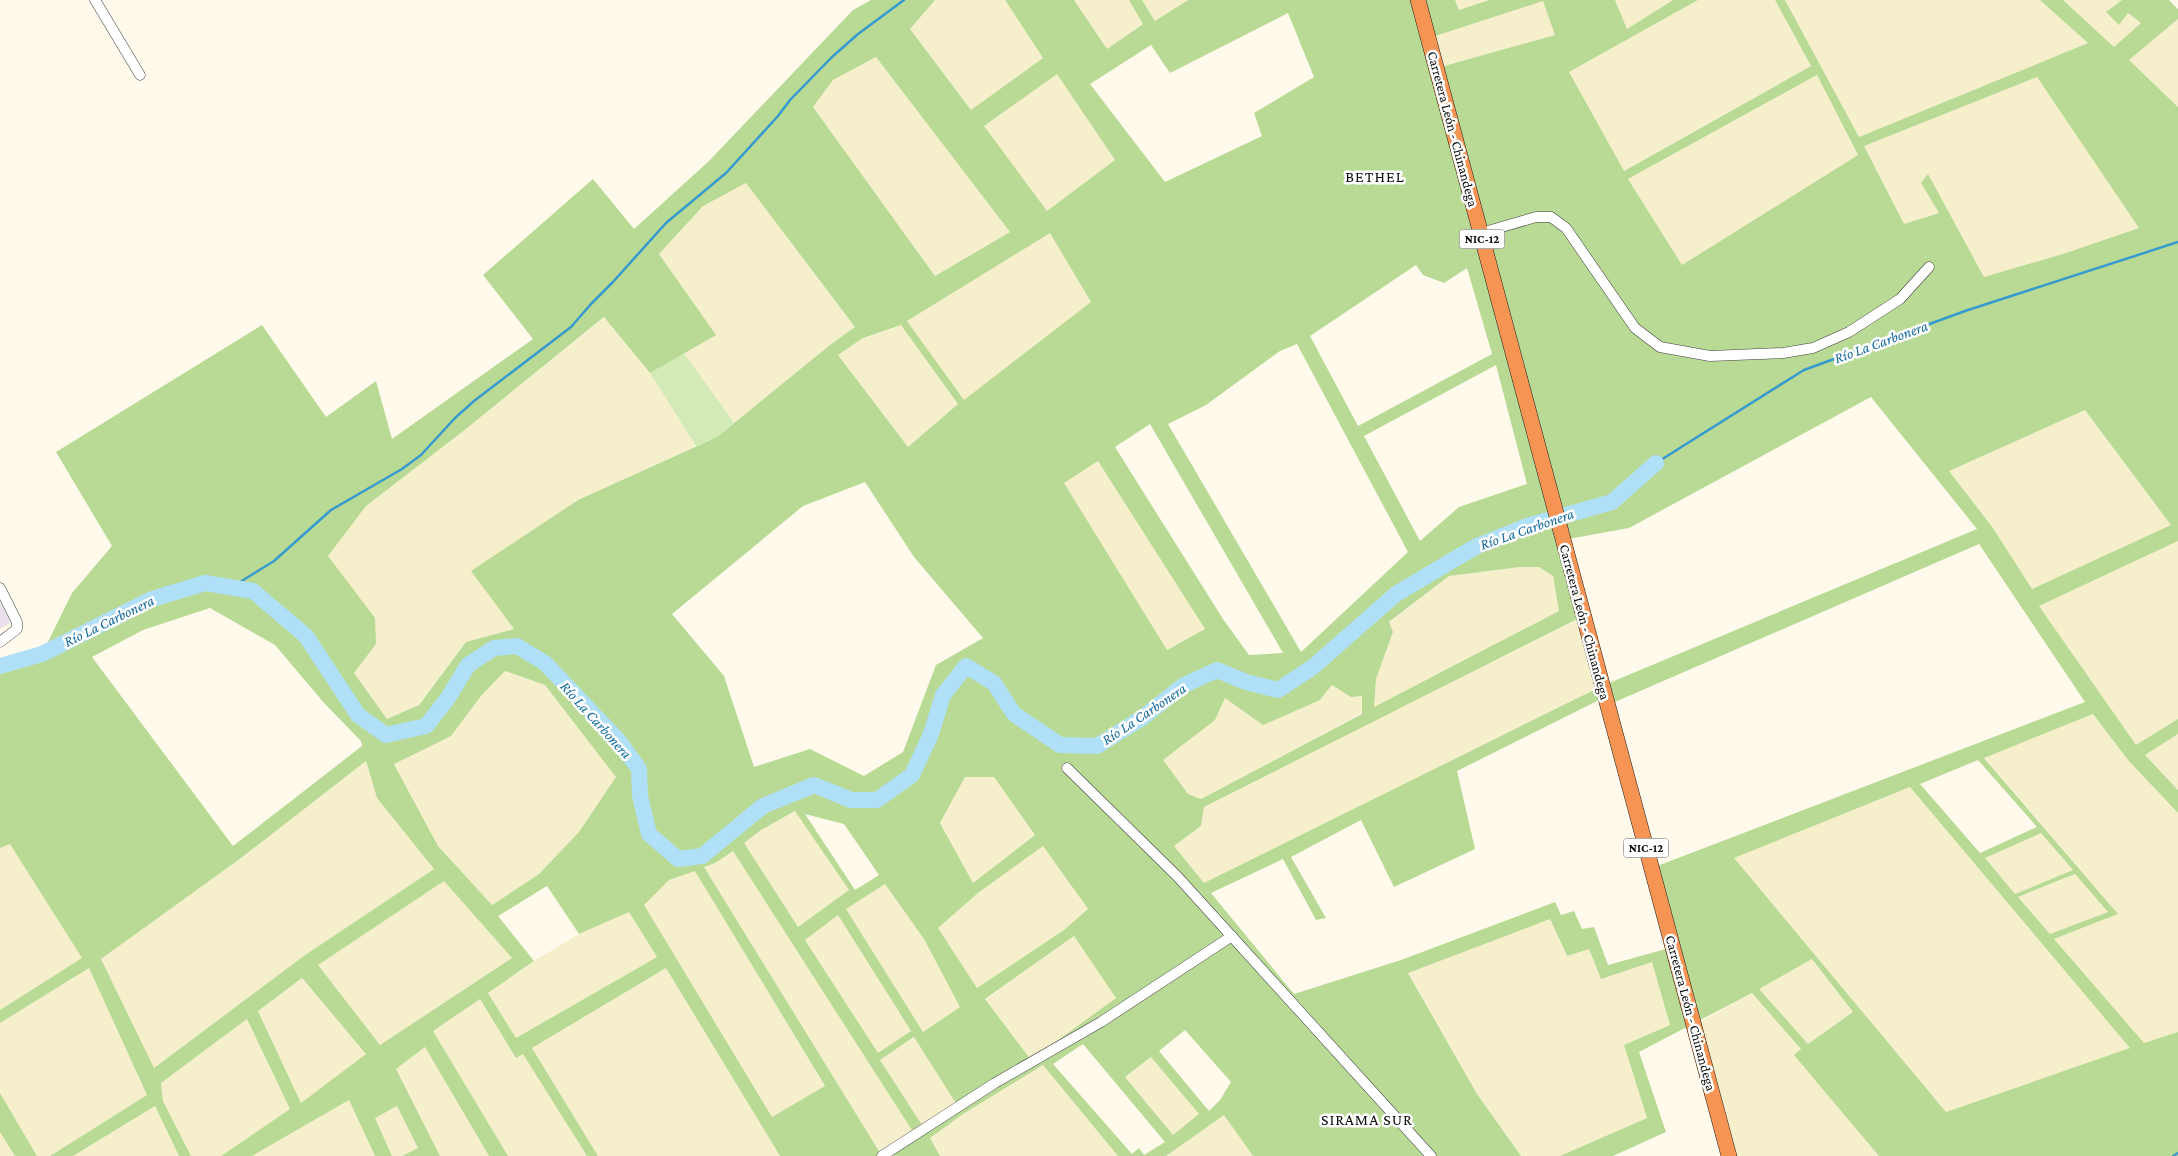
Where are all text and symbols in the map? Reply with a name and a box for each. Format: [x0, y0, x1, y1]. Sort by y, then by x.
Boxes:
street label: Carretera León - Chinandega [1424, 49, 1482, 209]
district label: BETHEL [1345, 168, 1405, 185]
road number: NIC-12 [1460, 230, 1504, 248]
water label: Río La Carbonera [1832, 318, 1930, 366]
water label: Río La Carbonera [1478, 505, 1576, 553]
street label: Carretera León - Chinandega [1556, 542, 1614, 702]
water label: Río La Carbonera [61, 592, 157, 650]
water label: Río La Carbonera [557, 678, 635, 762]
water label: Río La Carbonera [1099, 680, 1189, 748]
road number: NIC-12 [1624, 838, 1668, 858]
street label: Carretera León - Chinandega [1662, 933, 1720, 1093]
district label: SIRAMA SUR [1321, 1111, 1413, 1128]

